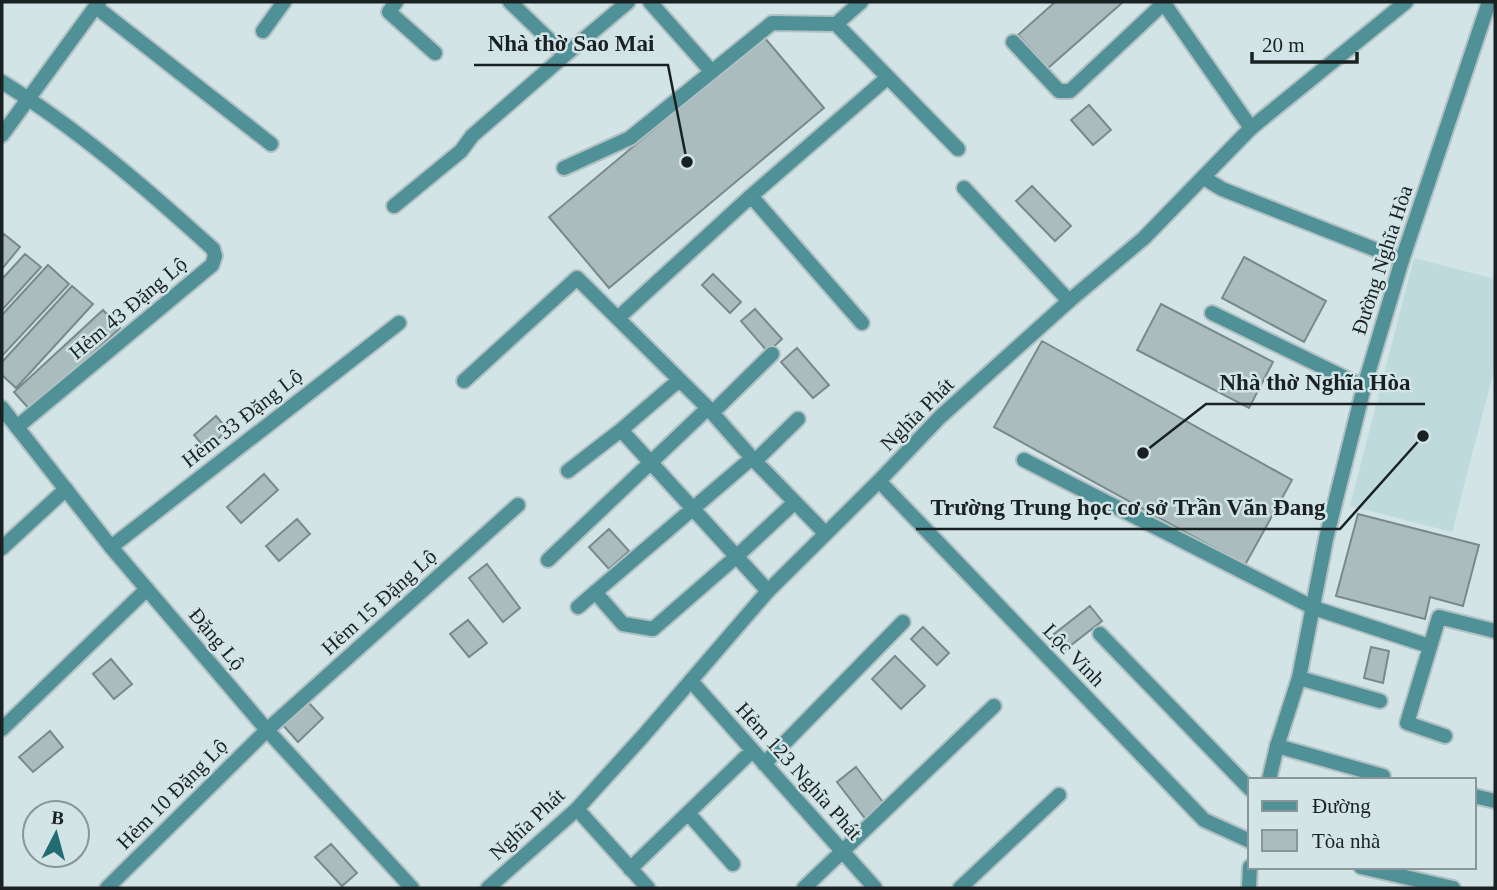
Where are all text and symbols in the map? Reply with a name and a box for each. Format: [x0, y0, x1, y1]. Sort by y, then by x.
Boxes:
callout: Nhà thờ Sao Mai [474, 21, 668, 65]
scale bar [1252, 21, 1357, 65]
text: Nhà thờ Sao Mai [488, 31, 655, 56]
text: 20 m [1262, 33, 1305, 57]
street label: Đường Nghĩa Hòa [1347, 182, 1418, 338]
street label: Hẻm 43 Đặng Lộ [64, 252, 192, 364]
callout: Nhà thờ Nghĩa Hòa [1206, 360, 1425, 404]
street label: Hẻm 33 Đặng Lộ [177, 363, 307, 473]
text: Nhà thờ Nghĩa Hòa [1219, 370, 1411, 395]
street label: Nghĩa Phát [875, 372, 959, 456]
callout: Trường Trung học cơ sở Trần Văn Đang [916, 485, 1340, 529]
text: Trường Trung học cơ sở Trần Văn Đang [930, 495, 1326, 520]
street label: Hẻm 15 Đặng Lộ [317, 544, 441, 660]
street label: Đặng Lộ [184, 603, 250, 675]
street label: Lộc Vinh [1038, 619, 1110, 692]
street label: Hẻm 123 Nghĩa Phát [731, 697, 867, 845]
street label: Hẻm 10 Đặng Lộ [112, 734, 232, 854]
legend [1248, 778, 1476, 869]
street label: Nghĩa Phát [484, 783, 570, 865]
text: Đường [1312, 794, 1371, 818]
north arrow [21, 799, 91, 869]
text: B [50, 806, 65, 829]
text: Tòa nhà [1312, 829, 1381, 853]

